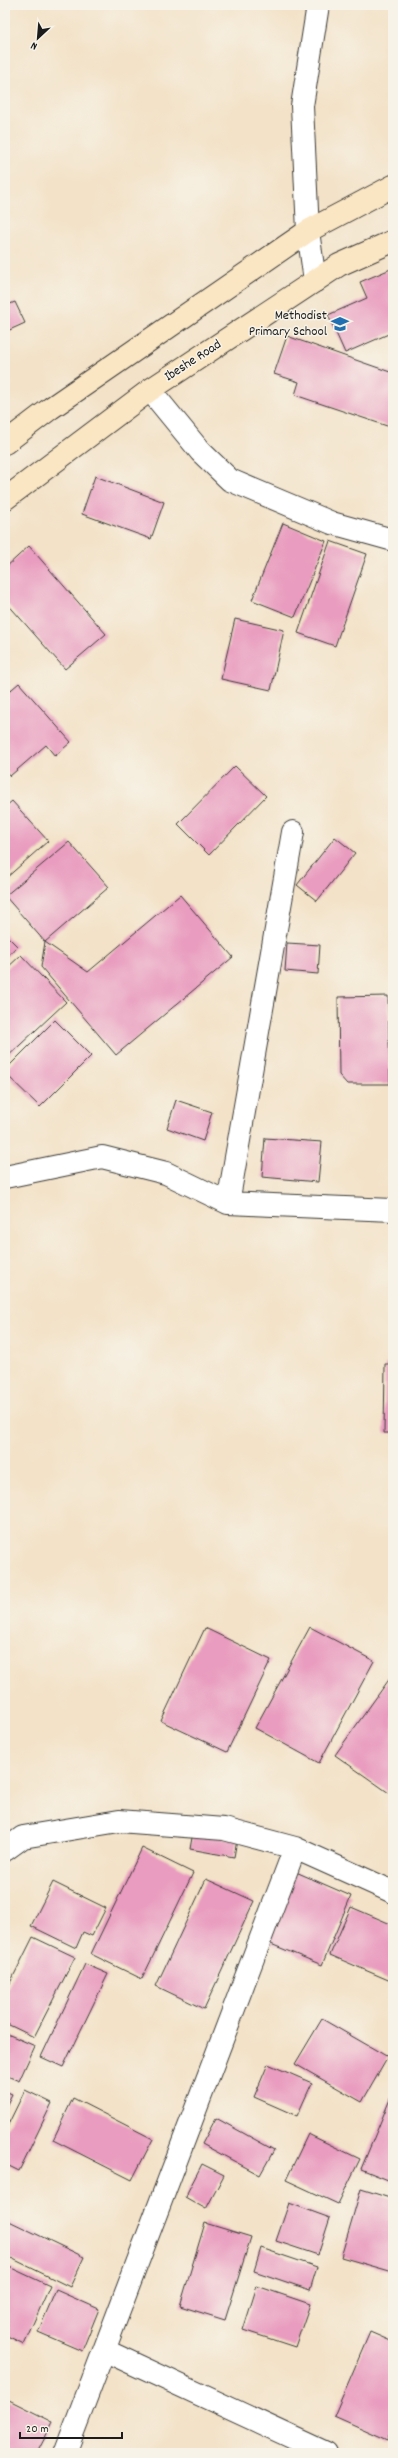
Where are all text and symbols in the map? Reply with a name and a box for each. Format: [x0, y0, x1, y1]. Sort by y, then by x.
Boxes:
north arrow [18, 18, 58, 58]
text: N [28, 37, 40, 54]
place label: Methodist Primary School [249, 306, 328, 342]
school or university icon: Methodist Primary School [330, 314, 350, 334]
street label: Ibeshe Road [161, 335, 225, 387]
scale bar [20, 2414, 122, 2440]
text: 20 m [26, 2421, 49, 2438]

